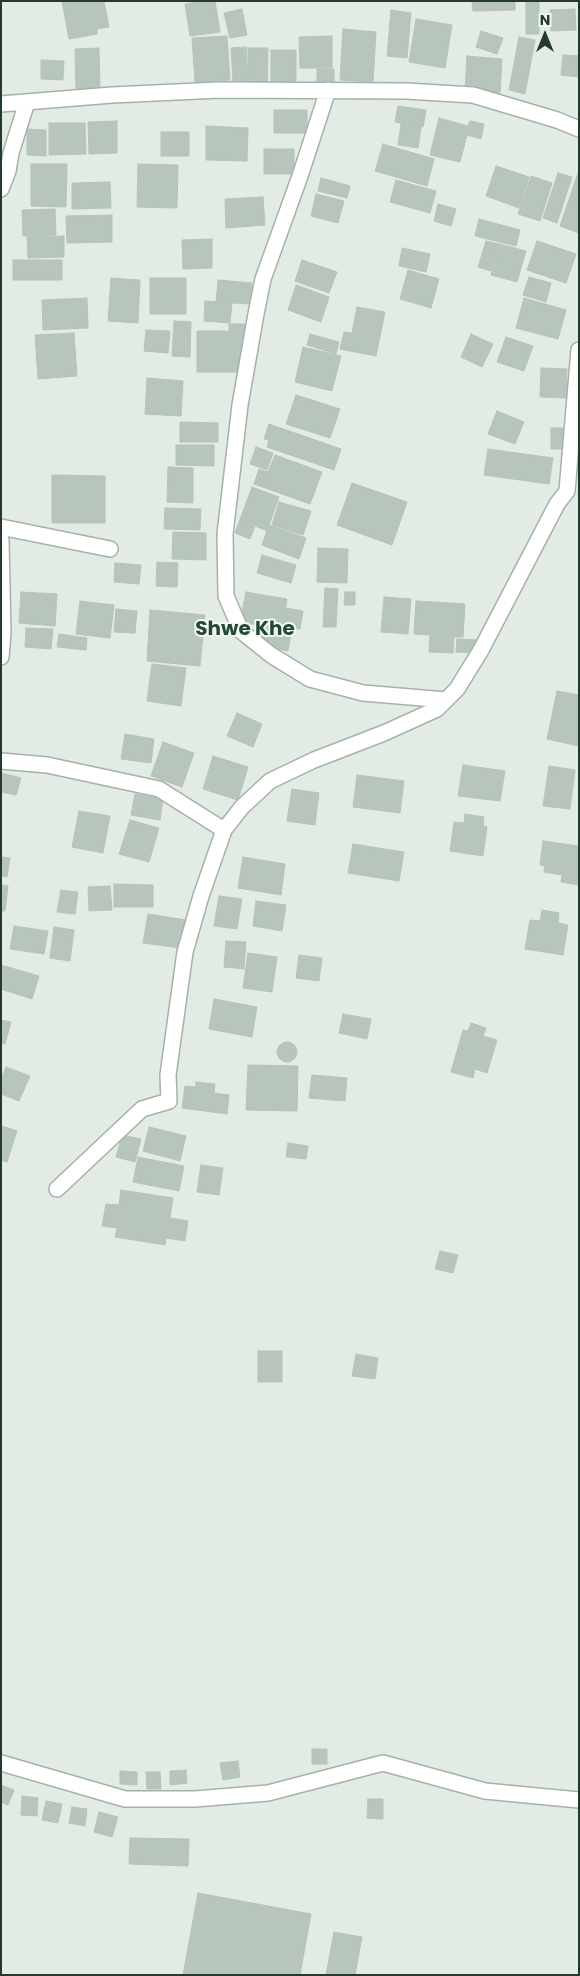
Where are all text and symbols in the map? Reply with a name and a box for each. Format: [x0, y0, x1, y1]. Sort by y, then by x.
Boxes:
north arrow [520, 10, 570, 60]
text: N [540, 10, 550, 30]
district label: Shwe Khe [195, 618, 295, 642]

